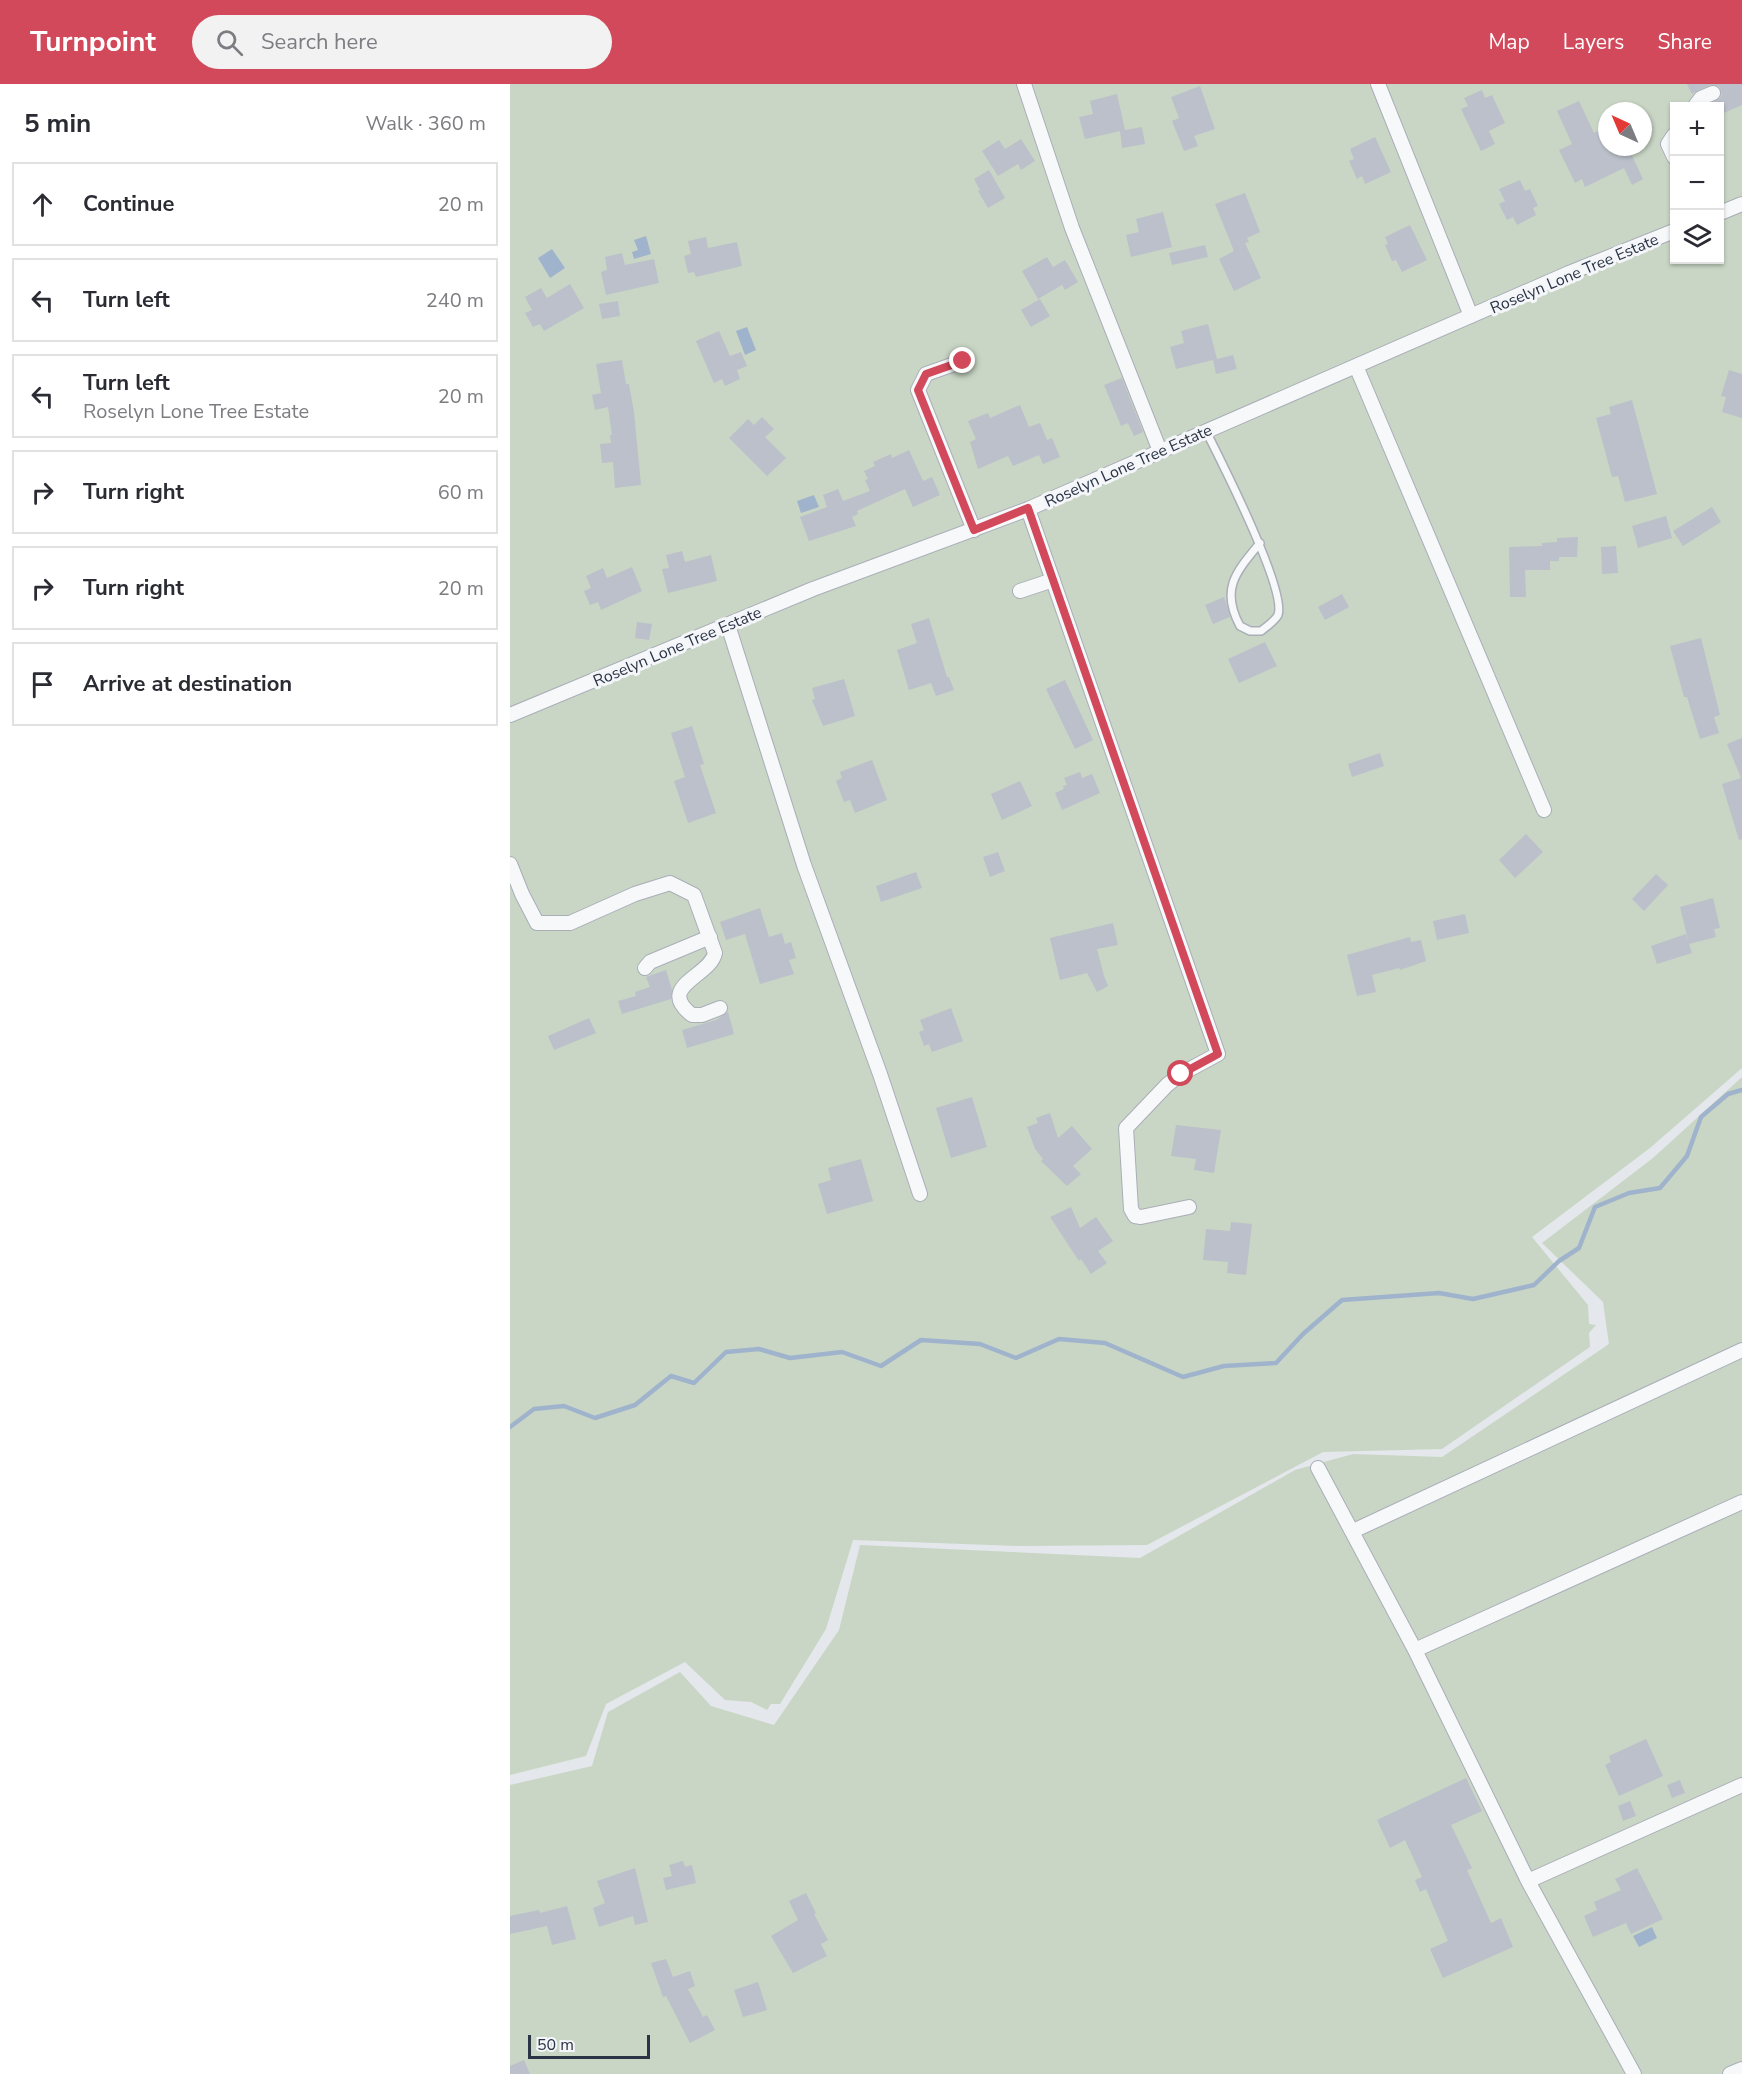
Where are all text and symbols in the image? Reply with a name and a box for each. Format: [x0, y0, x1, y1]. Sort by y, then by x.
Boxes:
search box [192, 15, 612, 69]
text: Turnpoint [30, 23, 156, 61]
icon: search [213, 26, 246, 59]
text: Search here [261, 27, 378, 57]
text: Map [1488, 28, 1530, 56]
text: Layers [1563, 28, 1624, 56]
text: Share [1657, 28, 1712, 56]
north arrow [1598, 102, 1652, 156]
map controls [1670, 102, 1724, 264]
button: + [1670, 102, 1724, 156]
text: 5 min [24, 106, 91, 141]
text: Walk · 360 m [366, 110, 486, 137]
button: − [1670, 156, 1724, 210]
icon: ahead [26, 188, 59, 221]
text: Continue [83, 189, 174, 219]
text: 20 m [438, 191, 484, 218]
button: layers [1670, 210, 1724, 264]
street label: Roselyn Lone Tree Estate [1487, 228, 1662, 319]
icon: left [26, 284, 59, 317]
text: Turn left [83, 285, 170, 315]
text: 240 m [426, 287, 484, 314]
route end [949, 347, 975, 373]
text: Turn left [83, 368, 170, 398]
icon: left [26, 380, 59, 413]
text: 20 m [438, 383, 484, 410]
text: Roselyn Lone Tree Estate [83, 398, 309, 425]
street label: Roselyn Lone Tree Estate [1041, 419, 1216, 513]
icon: right [26, 476, 59, 509]
text: Turn right [83, 477, 184, 507]
text: 60 m [438, 479, 484, 506]
icon: right [26, 572, 59, 605]
text: Turn right [83, 573, 184, 603]
text: 20 m [438, 575, 484, 602]
street label: Roselyn Lone Tree Estate [590, 601, 765, 692]
icon: arrive [26, 668, 59, 701]
text: Arrive at destination [83, 669, 292, 699]
route start [1167, 1060, 1193, 1086]
scale bar [528, 2032, 650, 2060]
text: 50 m [537, 2034, 574, 2056]

